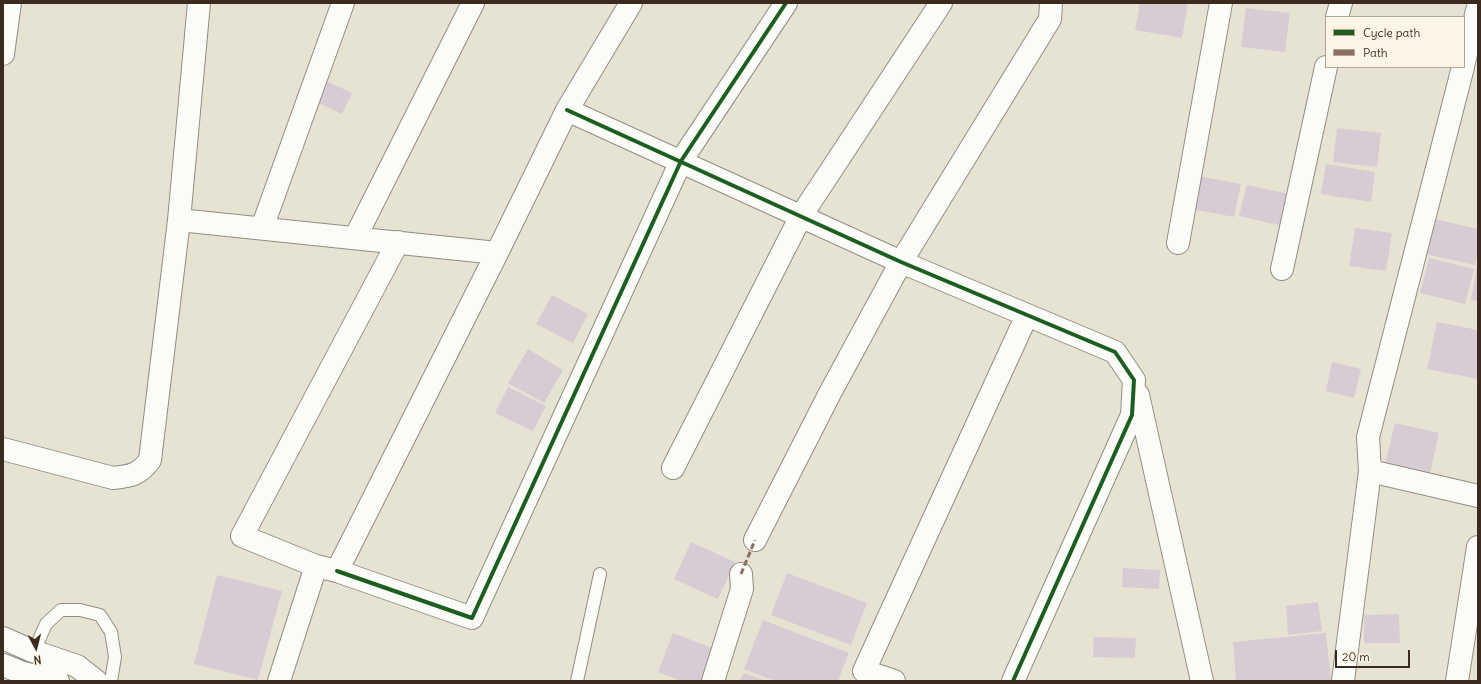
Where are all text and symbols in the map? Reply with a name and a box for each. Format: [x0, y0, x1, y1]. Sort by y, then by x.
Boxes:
legend [1325, 16, 1465, 68]
text: Cycle path [1363, 25, 1420, 40]
text: Path [1363, 45, 1388, 60]
north arrow [16, 628, 56, 668]
scale bar [1337, 642, 1412, 668]
text: 20 m [1342, 649, 1370, 664]
text: N [33, 652, 42, 667]

